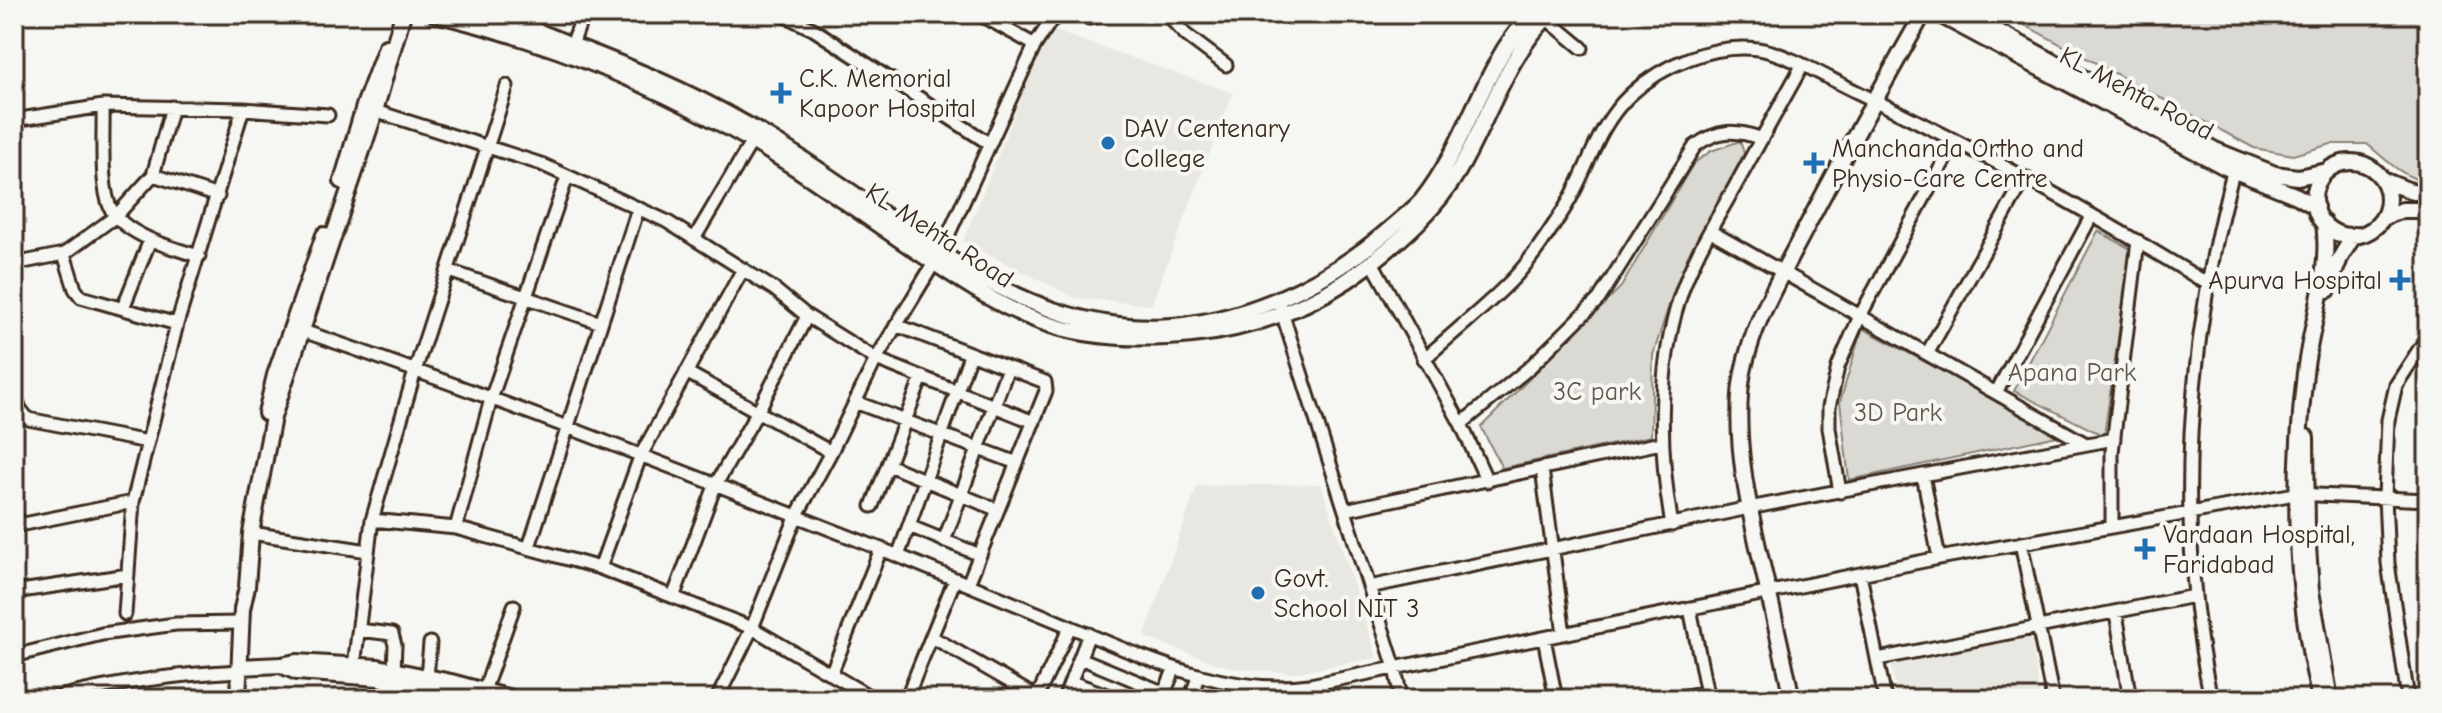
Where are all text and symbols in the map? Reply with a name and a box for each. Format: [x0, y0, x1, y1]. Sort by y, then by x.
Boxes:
street label: KL Mehta Road [2054, 41, 2219, 147]
place label: C.K. Memorial Kapoor Hospital [799, 64, 976, 124]
marker: C.K. Memorial Kapoor Hospital [770, 82, 792, 104]
place label: DAV Centenary College [1124, 114, 1290, 174]
marker: DAV Centenary College [1099, 134, 1117, 152]
place label: Manchanda Ortho and Physio-Care Centre [1832, 134, 2084, 194]
marker: Manchanda Ortho and Physio-Care Centre [1803, 152, 1825, 174]
street label: KL Mehta Road [860, 177, 1019, 295]
place label: Apurva Hospital [2208, 266, 2382, 296]
marker: Apurva Hospital [2389, 269, 2411, 291]
park label: Apana Park [2008, 358, 2137, 388]
park label: 3C park [1553, 377, 1641, 407]
park label: 3D Park [1854, 398, 1942, 428]
place label: Vardaan Hospital, Faridabad [2163, 520, 2355, 580]
marker: Vardaan Hospital, Faridabad [2134, 538, 2156, 560]
place label: Govt. School NIT 3 [1274, 564, 1419, 624]
marker: Govt. School NIT 3 [1249, 584, 1267, 602]

